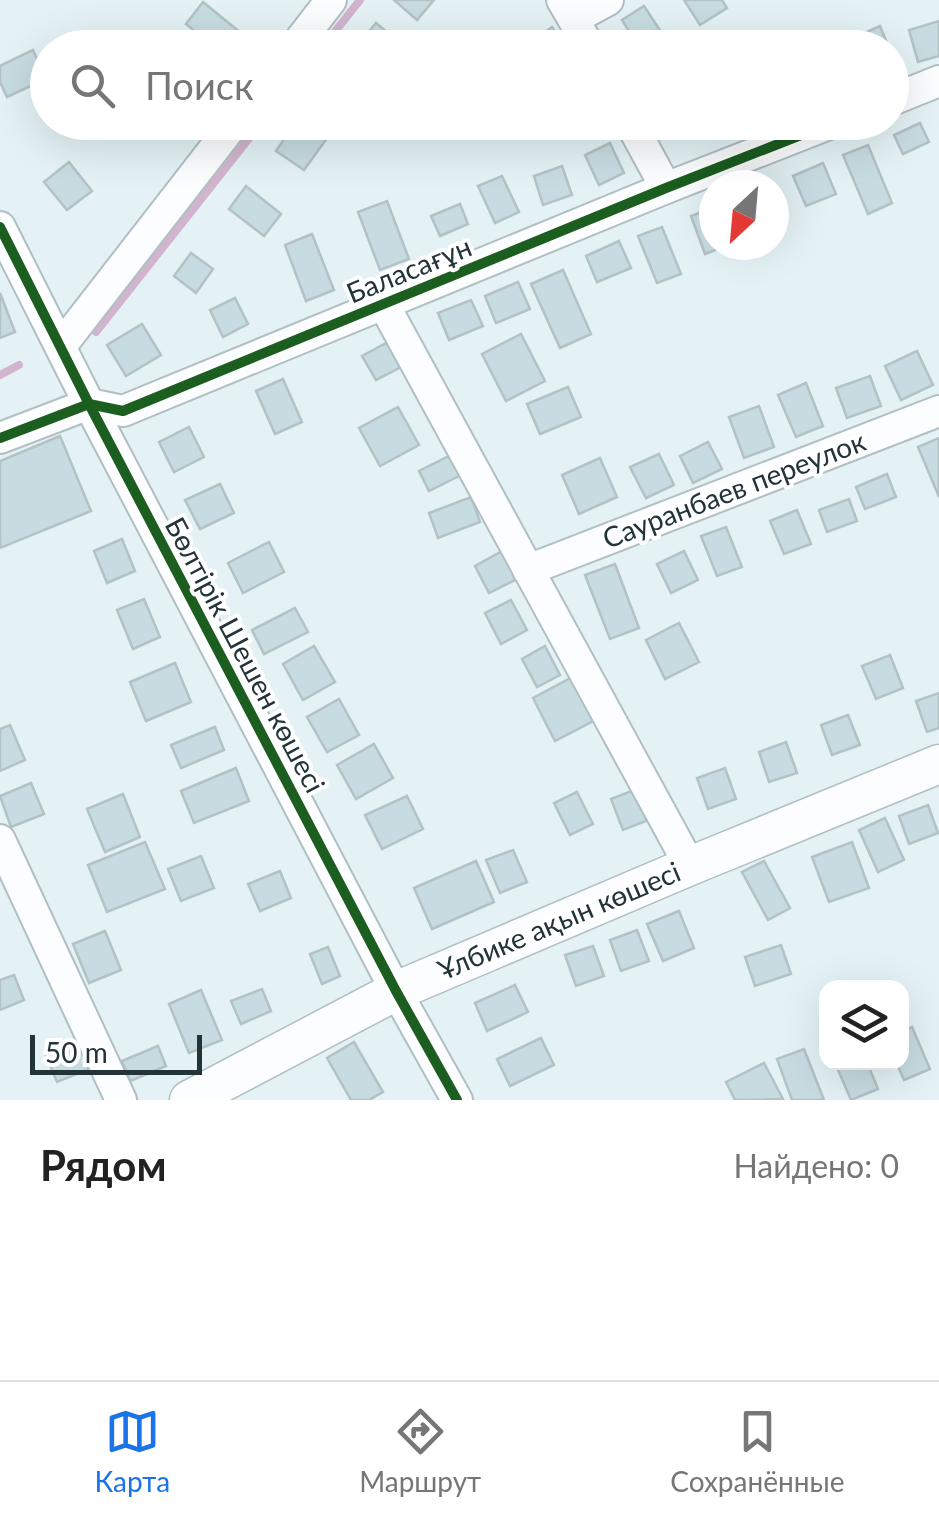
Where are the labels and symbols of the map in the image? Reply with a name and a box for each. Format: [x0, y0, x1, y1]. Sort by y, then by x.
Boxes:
north arrow [699, 170, 789, 260]
street label: Баласағұн [341, 229, 476, 310]
street label: Сауранбаев переулок [597, 423, 870, 555]
street label: Бөлтірік Шешен көшесі [159, 511, 333, 798]
street label: Ұлбике ақын көшесі [432, 854, 685, 987]
scale bar [30, 1030, 202, 1074]

